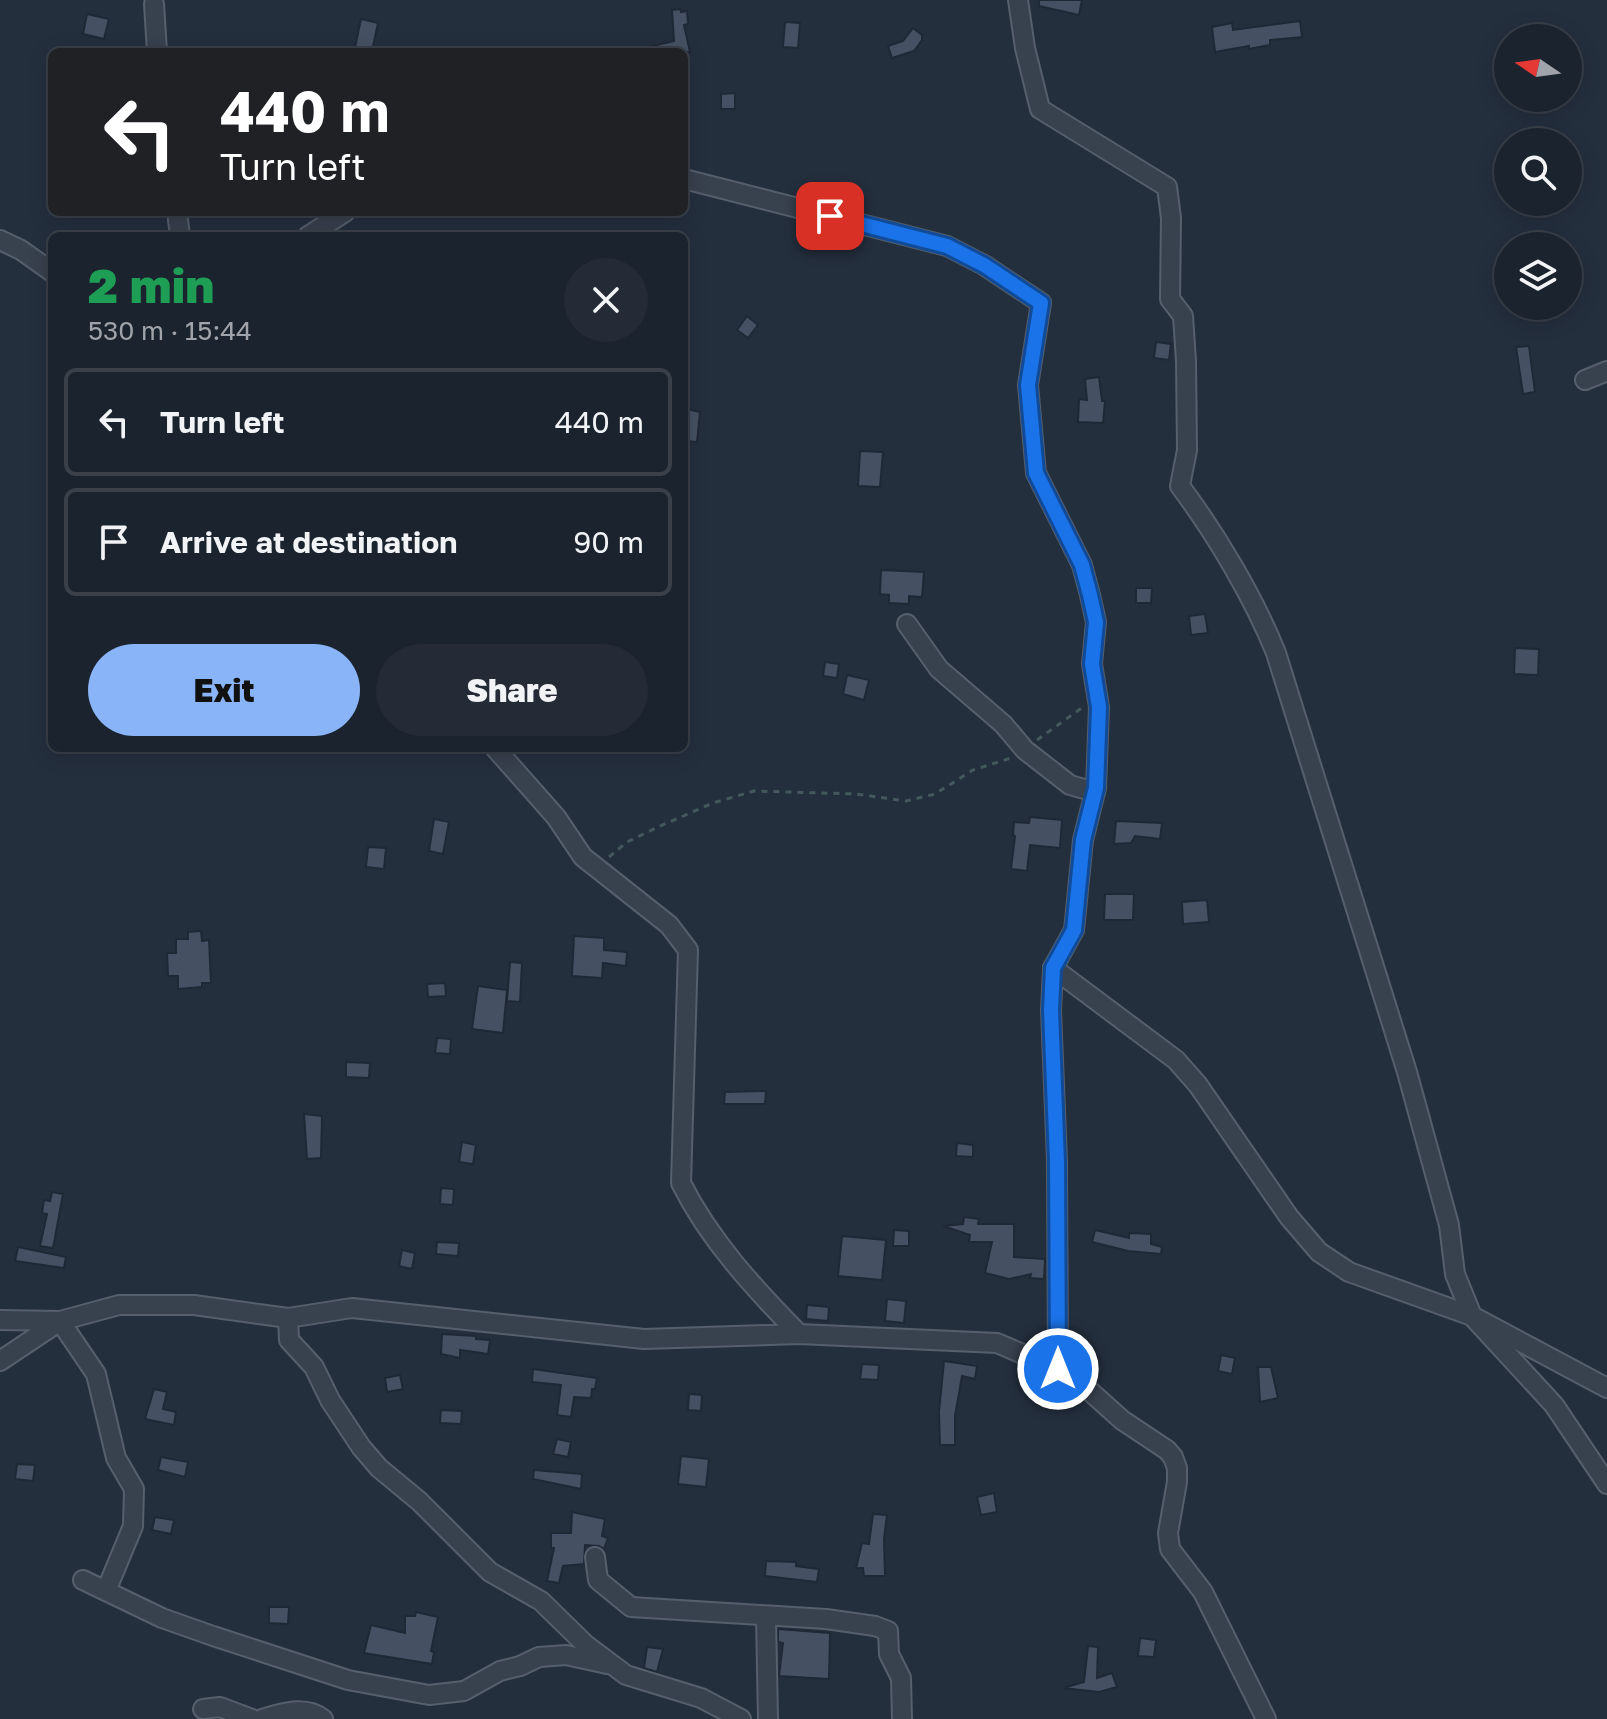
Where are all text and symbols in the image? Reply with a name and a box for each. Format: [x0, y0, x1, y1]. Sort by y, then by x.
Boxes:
north arrow [1494, 24, 1582, 112]
map controls [1494, 24, 1582, 320]
text: 440 m [220, 77, 389, 144]
icon: left [88, 80, 192, 184]
button: search [1494, 128, 1582, 216]
text: Turn left [220, 145, 366, 188]
pin [796, 182, 864, 250]
icon: arrive [808, 194, 852, 238]
button: layers [1494, 232, 1582, 320]
text: 2 min [88, 256, 214, 314]
button: close [564, 258, 648, 342]
text: 530 m · 15:44 [88, 315, 252, 346]
icon: left [92, 400, 136, 444]
text: Turn left [160, 404, 285, 440]
text: 440 m [555, 404, 644, 440]
icon: arrive [92, 520, 136, 564]
text: Arrive at destination [160, 524, 457, 560]
text: 90 m [573, 524, 644, 560]
button: Exit [88, 644, 360, 736]
button: Share [376, 644, 648, 736]
position arrow [1016, 1327, 1100, 1411]

